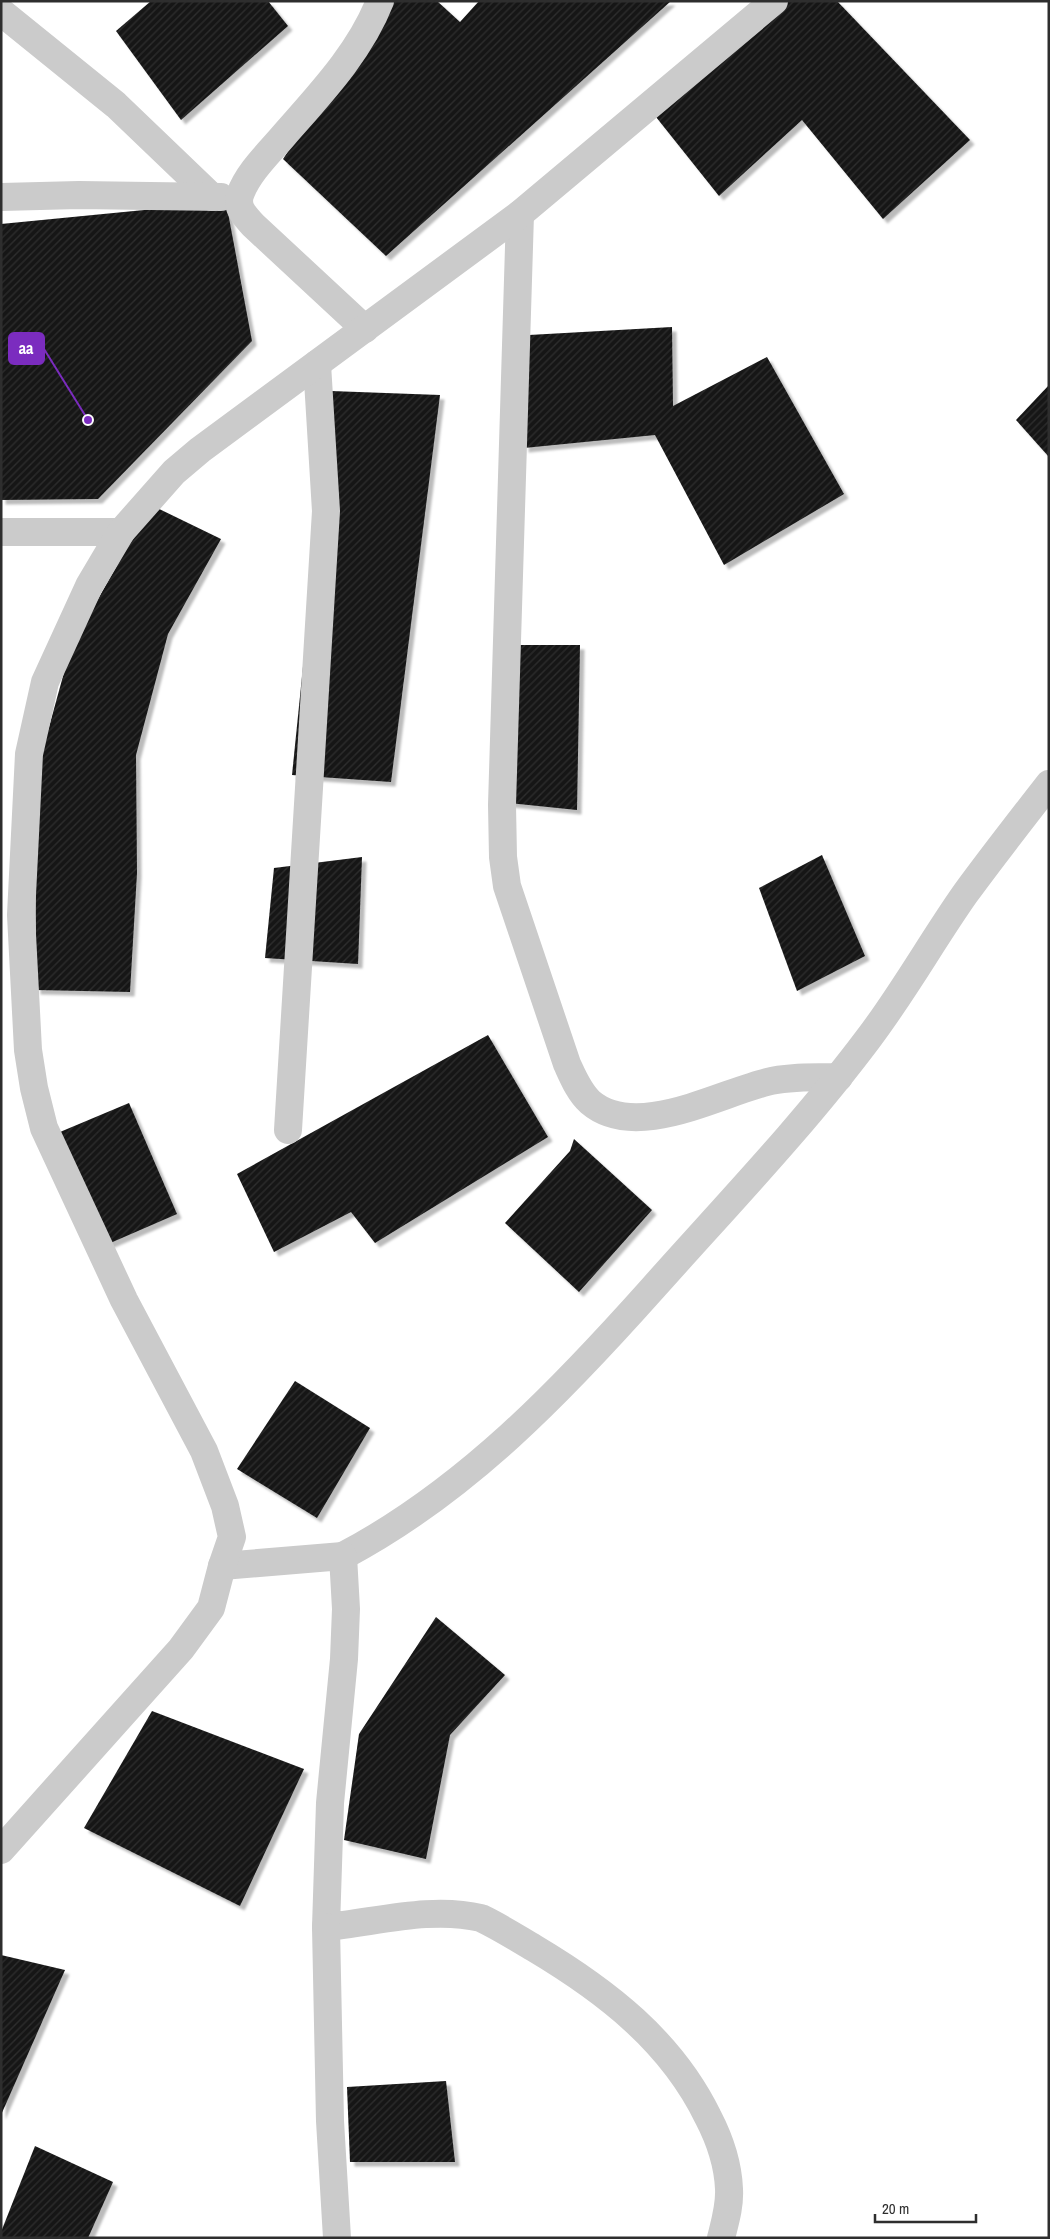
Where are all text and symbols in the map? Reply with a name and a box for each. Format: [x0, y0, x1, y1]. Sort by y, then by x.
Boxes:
callout: aa [9, 333, 44, 364]
text: aa [19, 337, 34, 359]
scale bar [875, 2192, 976, 2224]
text: 20 m [882, 2198, 909, 2219]

